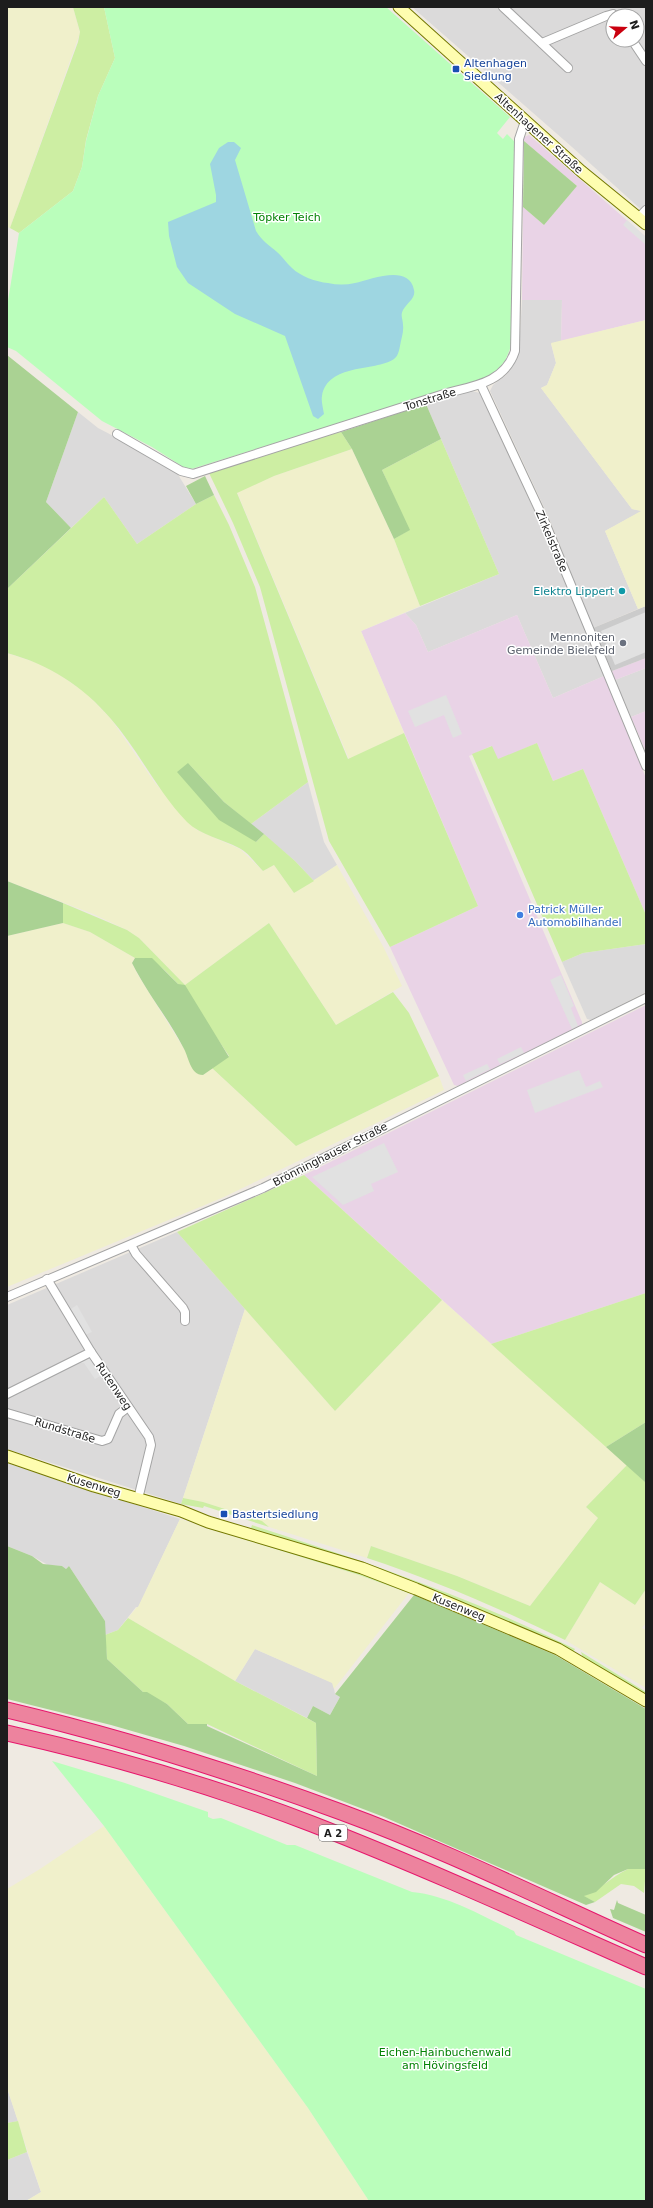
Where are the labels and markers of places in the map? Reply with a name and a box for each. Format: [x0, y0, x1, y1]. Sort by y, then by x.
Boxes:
place label: Altenhagen Siedlung [464, 57, 527, 83]
marker: Altenhagen Siedlung [451, 64, 461, 74]
place label: Elektro Lippert [533, 585, 615, 598]
marker: Elektro Lippert [617, 586, 627, 596]
place label: Mennoniten Gemeinde Bielefeld [507, 631, 615, 657]
marker: Mennoniten Gemeinde Bielefeld [618, 638, 628, 648]
place label: Patrick Müller Automobilhandel [528, 903, 622, 929]
marker: Patrick Müller Automobilhandel [515, 910, 525, 920]
place label: Bastertsiedlung [232, 1508, 318, 1521]
marker: Bastertsiedlung [219, 1509, 229, 1519]

